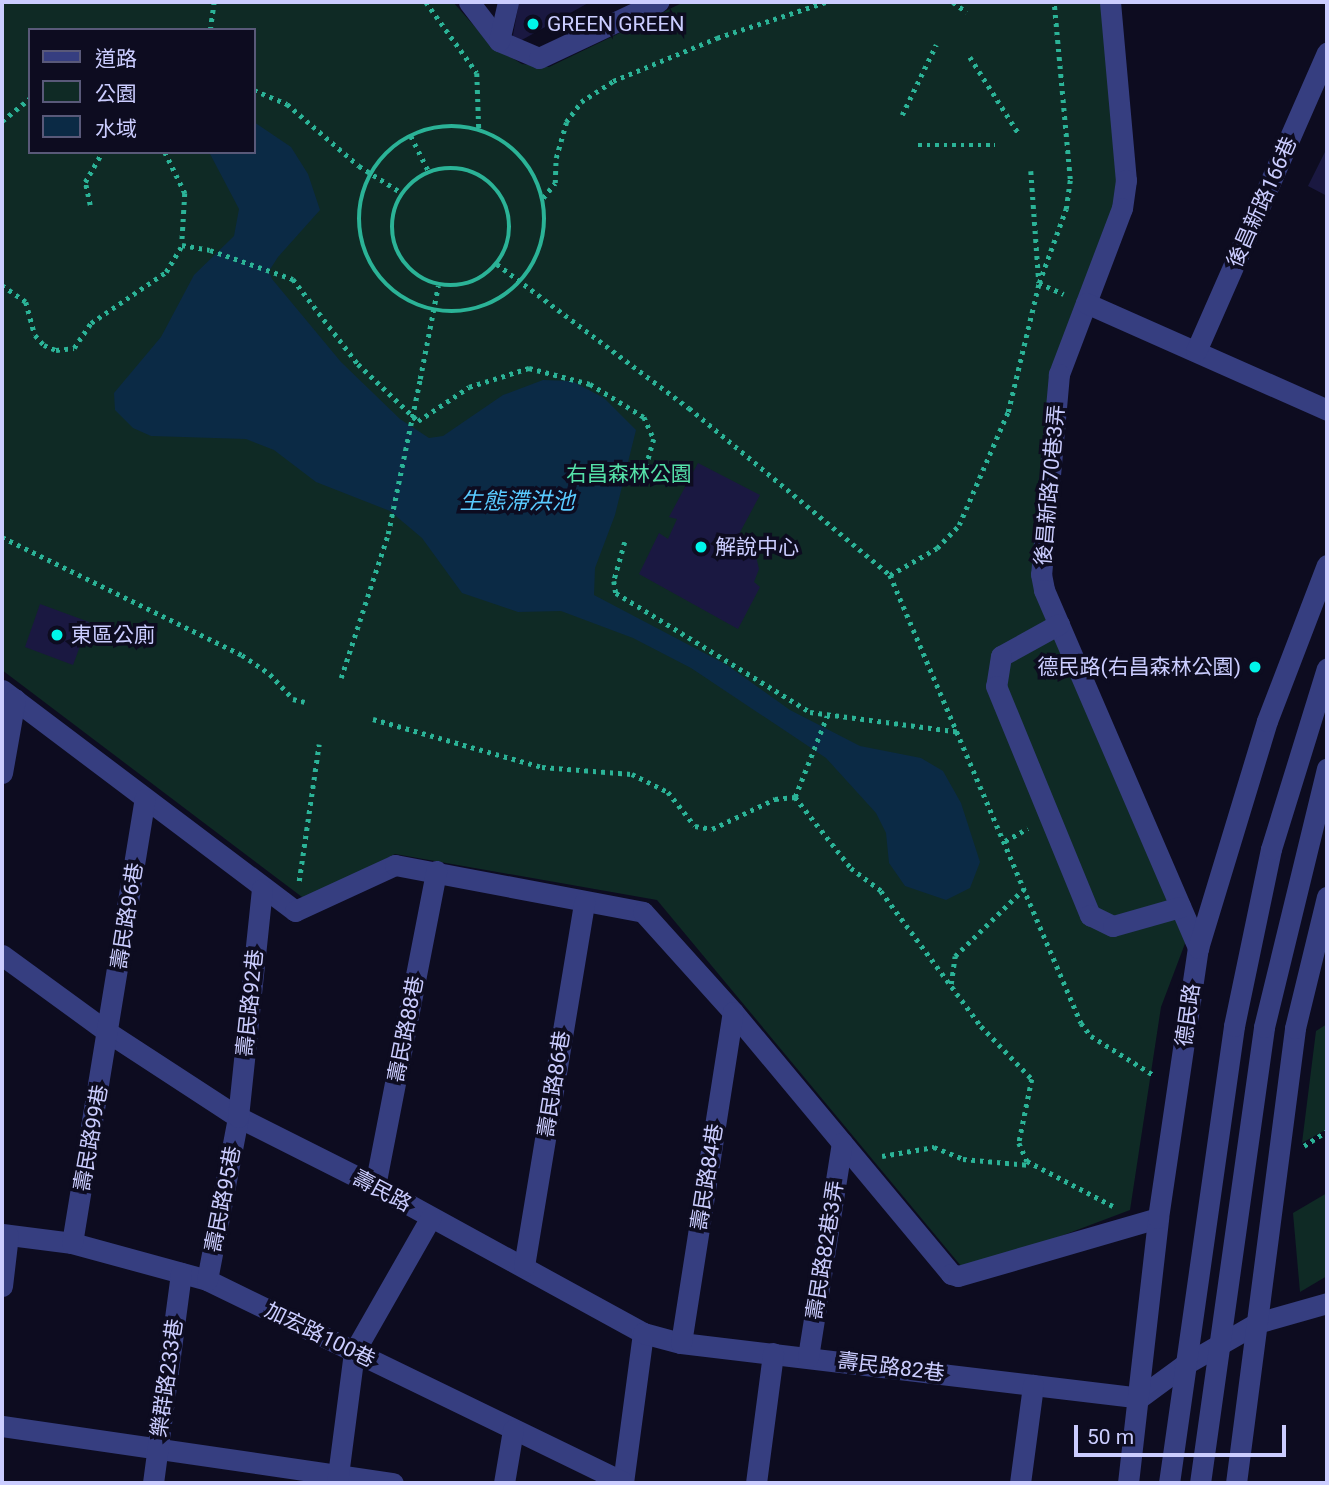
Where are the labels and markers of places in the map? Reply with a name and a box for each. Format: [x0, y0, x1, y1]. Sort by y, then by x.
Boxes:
place label: GREEN GREEN [547, 11, 684, 37]
marker: GREEN GREEN [525, 16, 541, 32]
place label: 解說中心 [715, 534, 799, 560]
marker: 解說中心 [693, 539, 709, 555]
place label: 東區公廁 [71, 622, 155, 648]
marker: 東區公廁 [49, 627, 65, 643]
place label: 德民路(右昌森林公園) [1038, 654, 1241, 680]
marker: 德民路(右昌森林公園) [1247, 659, 1263, 675]

